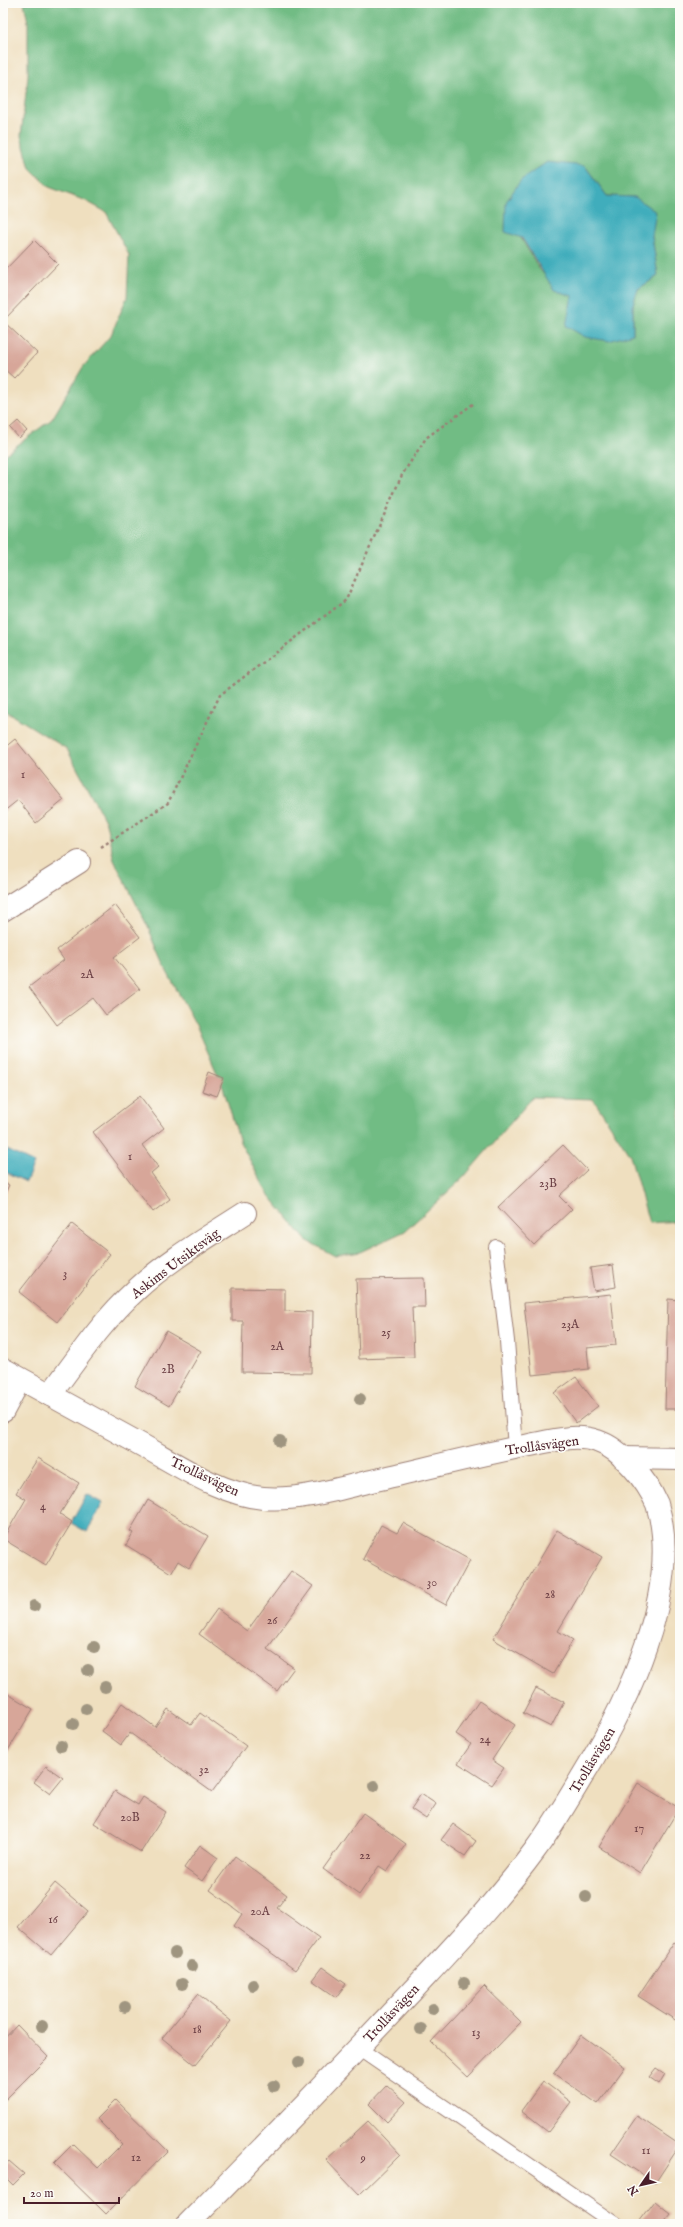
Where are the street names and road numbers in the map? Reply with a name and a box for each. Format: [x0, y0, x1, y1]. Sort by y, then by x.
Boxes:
street label: Askims Utsiktsväg [127, 1224, 224, 1304]
street label: Trollåsvägen [504, 1432, 581, 1460]
street label: Trollåsvägen [167, 1453, 242, 1501]
street label: Trollåsvägen [566, 1724, 620, 1797]
street label: Trollåsvägen [360, 1980, 424, 2047]

